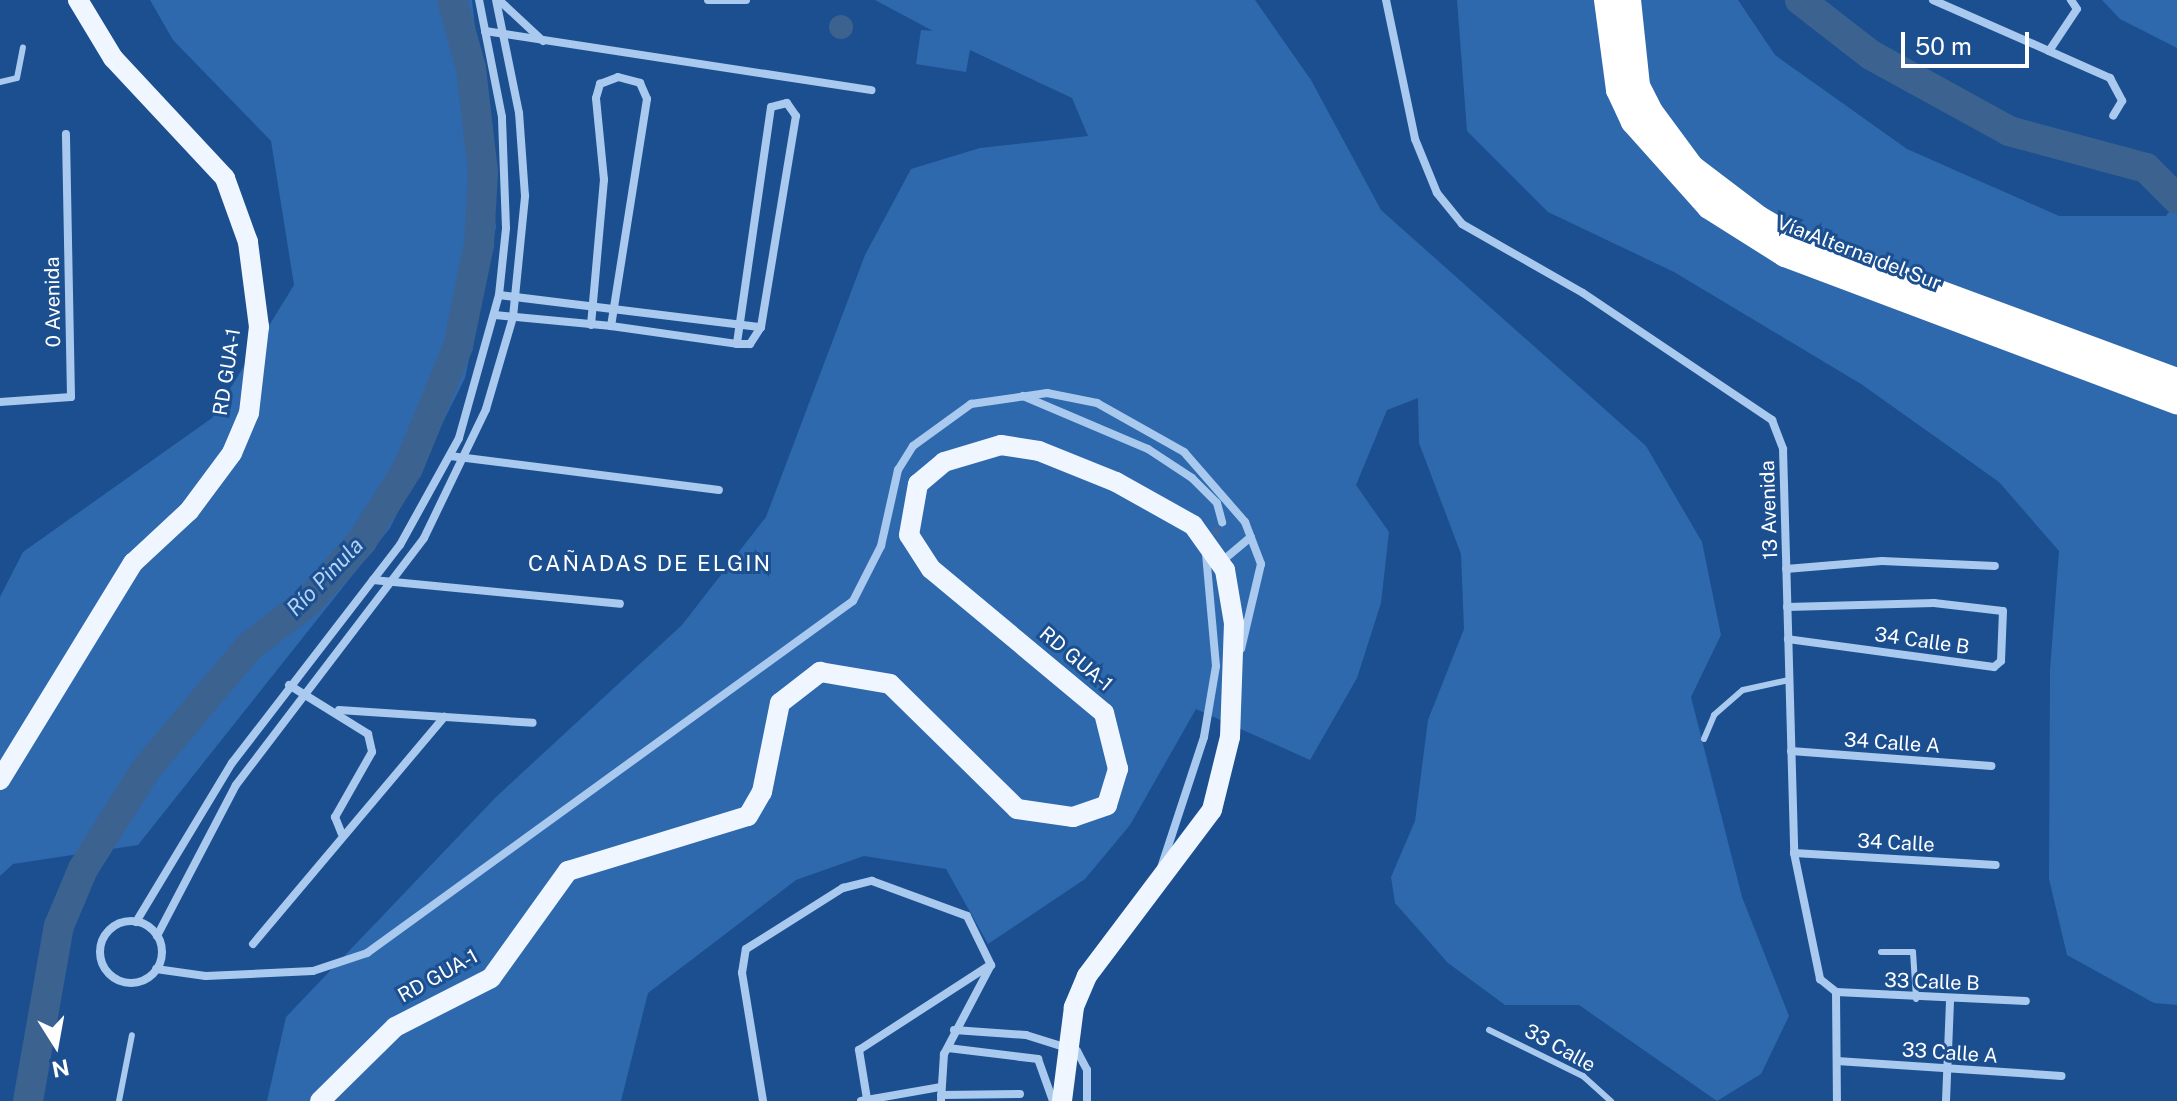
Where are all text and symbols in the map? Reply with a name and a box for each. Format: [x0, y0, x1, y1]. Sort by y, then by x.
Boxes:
scale bar [1905, 16, 2033, 66]
text: 50 m [1915, 32, 1972, 60]
street label: Vía Alterna del Sur [1773, 210, 1945, 296]
street label: 0 Avenida [40, 256, 66, 348]
street label: RD GUA-1 [208, 327, 246, 417]
street label: 13 Avenida [1755, 460, 1783, 560]
water label: Río Pinula [281, 532, 369, 622]
district label: CAÑADAS DE ELGIN [528, 551, 772, 577]
street label: RD GUA-1 [1035, 622, 1117, 696]
street label: 34 Calle B [1873, 622, 1971, 660]
street label: 34 Calle A [1843, 728, 1941, 758]
street label: 34 Calle [1857, 829, 1935, 857]
street label: RD GUA-1 [394, 944, 482, 1008]
street label: 33 Calle B [1884, 968, 1980, 996]
north arrow [16, 1005, 96, 1085]
street label: 33 Calle [1520, 1019, 1600, 1077]
street label: 33 Calle A [1901, 1038, 1999, 1068]
text: N [50, 1054, 72, 1083]

